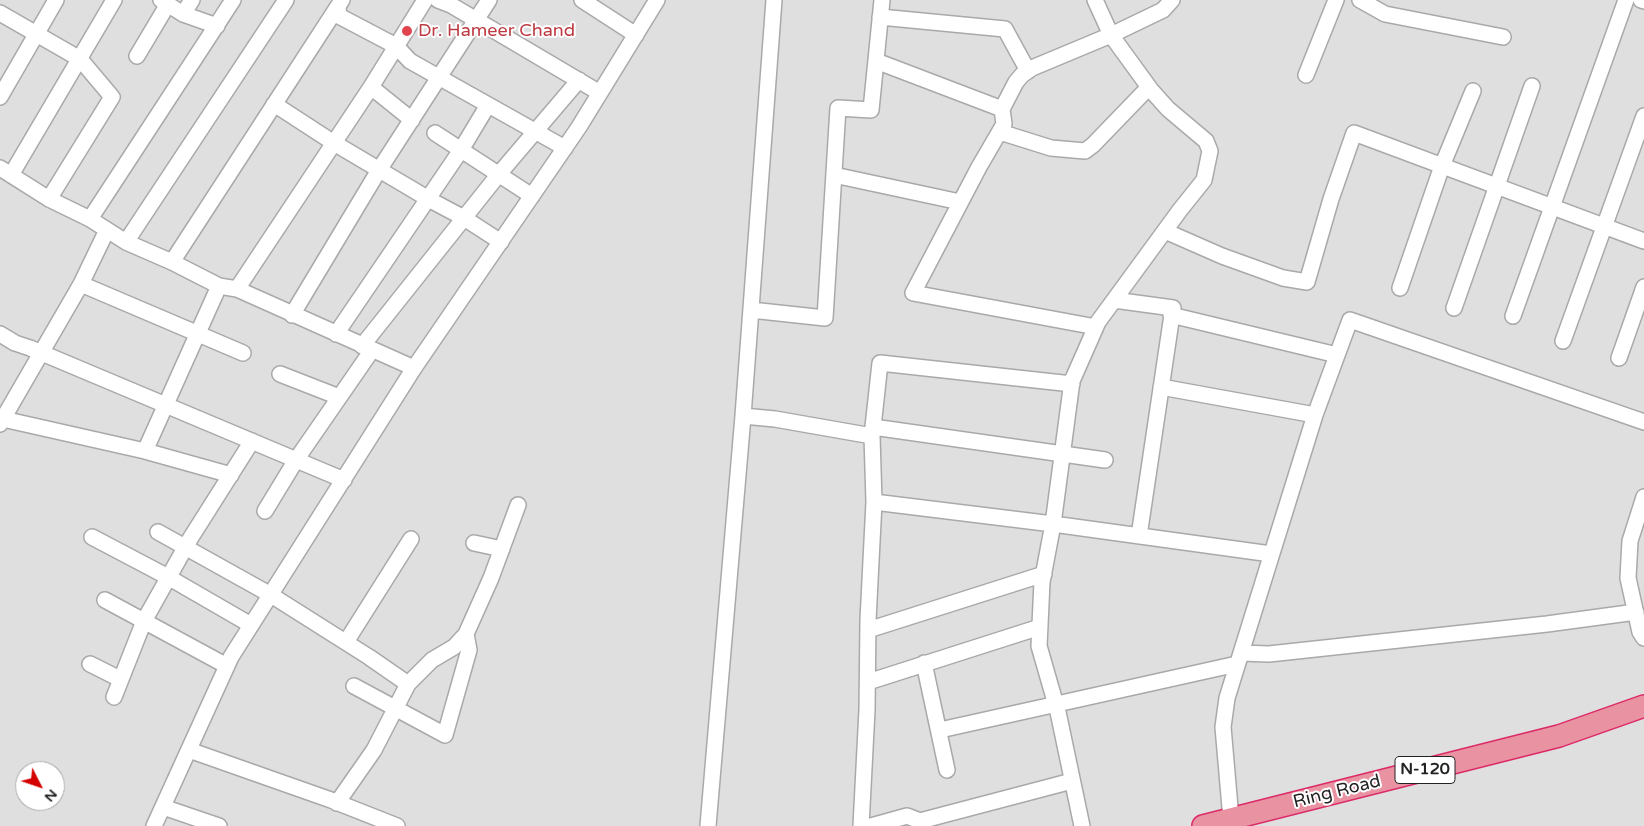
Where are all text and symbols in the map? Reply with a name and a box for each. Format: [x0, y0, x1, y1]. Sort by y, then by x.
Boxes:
place label: Dr. Hameer Chand [418, 20, 575, 42]
marker: Dr. Hameer Chand [400, 24, 414, 38]
road number: N-120 [1395, 756, 1455, 784]
north arrow [15, 761, 65, 811]
street label: Ring Road [1291, 771, 1383, 813]
text: N [41, 786, 61, 805]

